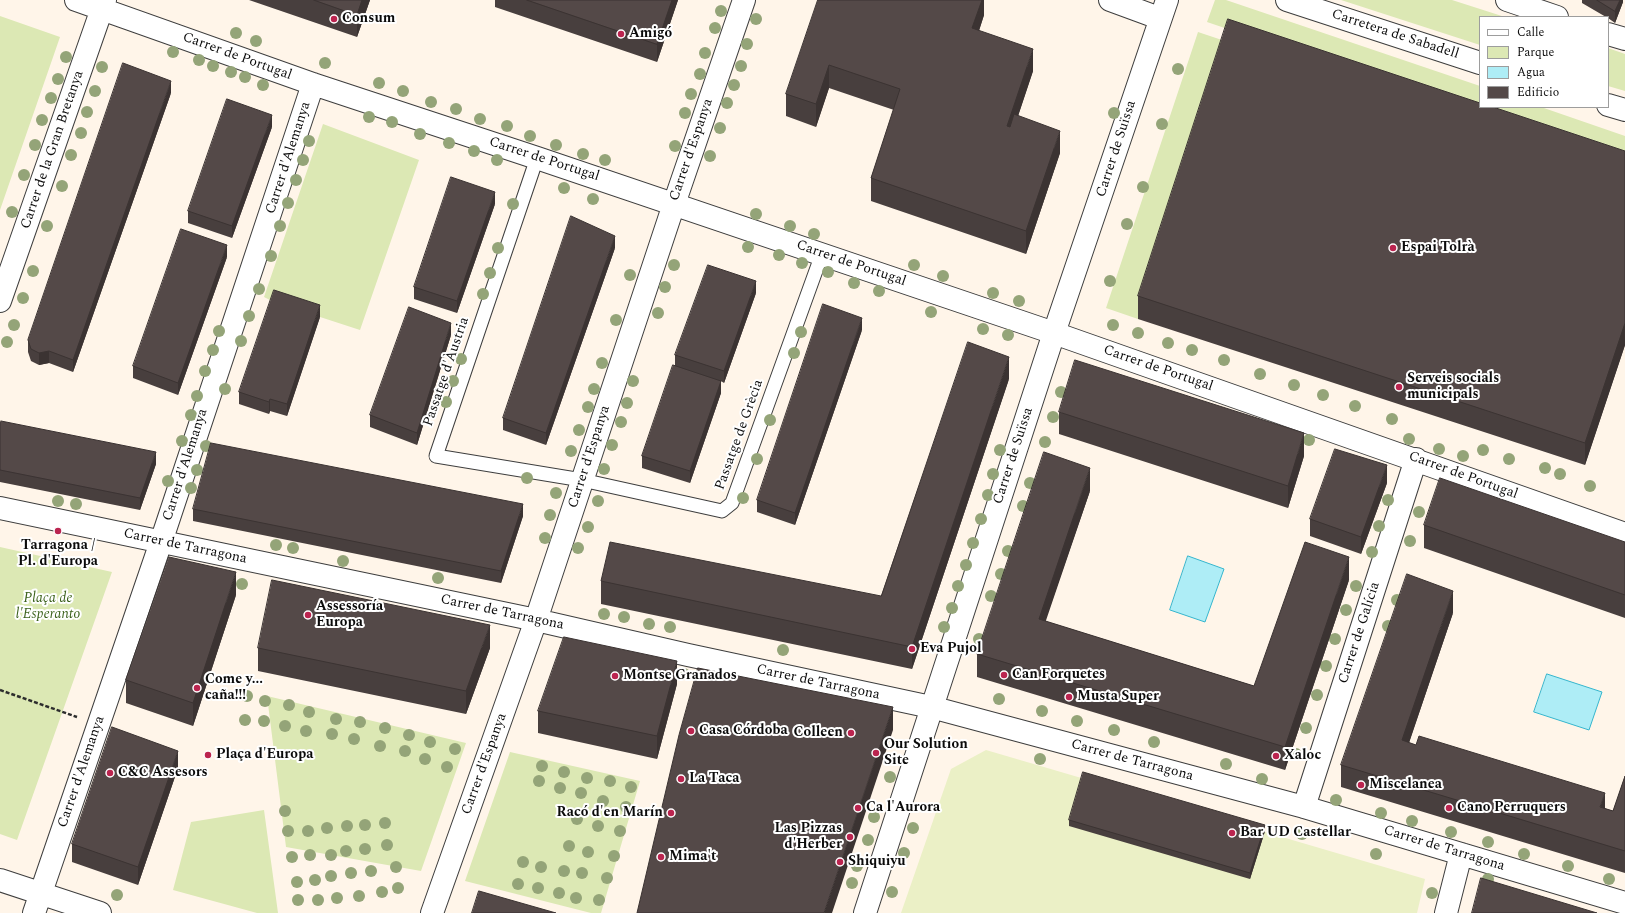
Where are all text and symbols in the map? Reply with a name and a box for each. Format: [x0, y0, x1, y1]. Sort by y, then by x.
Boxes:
street label: Carretera de Sabadell [1329, 6, 1461, 64]
place label: Consum [342, 11, 395, 27]
marker: Consum [329, 14, 339, 24]
legend [1479, 16, 1609, 108]
text: Calle [1517, 23, 1544, 42]
place label: Amigó [629, 26, 672, 42]
street label: Carrer de Portugal [180, 29, 294, 85]
marker: Amigó [616, 29, 626, 39]
text: Parque [1517, 43, 1554, 62]
text: Agua [1517, 63, 1545, 82]
street label: Carrer de la Gran Bretanya [18, 69, 88, 231]
text: Edificio [1517, 83, 1559, 102]
street label: Carrer d'Espanya [667, 97, 717, 203]
street label: Carrer de Suïssa [1093, 99, 1141, 199]
street label: Carrer d'Alemanya [263, 100, 315, 216]
street label: Carrer de Portugal [487, 134, 601, 186]
street label: Carrer de Portugal [794, 237, 908, 291]
place label: Espai Tolrà [1401, 240, 1475, 256]
marker: Espai Tolrà [1388, 243, 1398, 253]
street label: Passatge d'Àustria [420, 315, 474, 429]
street label: Carrer de Portugal [1101, 342, 1215, 396]
place label: Serveis socials municipals [1407, 371, 1499, 404]
street label: Passatge de Grècia [712, 378, 768, 492]
marker: Serveis socials municipals [1394, 382, 1404, 392]
street label: Carrer d'Espanya [565, 404, 615, 510]
street label: Carrer de Suïssa [990, 406, 1038, 506]
street label: Carrer d'Alemanya [160, 407, 212, 523]
street label: Carrer de Portugal [1406, 448, 1520, 504]
marker: Tarragona / Pl. d'Europa [53, 526, 63, 536]
street label: Carrer de Tarragona [122, 526, 248, 568]
place label: Tarragona / Pl. d'Europa [18, 538, 98, 570]
street label: Carrer de Galícia [1336, 580, 1384, 686]
park label: Plaça de l'Esperanto [16, 591, 80, 624]
street label: Carrer de Tarragona [439, 592, 565, 634]
place label: Assessoría Europa [316, 599, 383, 632]
marker: Assessoría Europa [303, 610, 313, 620]
place label: Eva Pujol [920, 641, 982, 657]
marker: Eva Pujol [907, 644, 917, 654]
street label: Carrer de Tarragona [755, 662, 881, 704]
place label: Can Forquetes [1012, 667, 1105, 683]
place label: Montse Granados [623, 668, 737, 684]
marker: Can Forquetes [999, 670, 1009, 680]
marker: Montse Granados [610, 671, 620, 681]
place label: Come y... caña!!! [205, 672, 263, 704]
marker: Come y... caña!!! [192, 683, 202, 693]
place label: Musta Super [1077, 689, 1159, 705]
marker: Musta Super [1064, 692, 1074, 702]
street label: Carrer d'Espanya [459, 711, 511, 817]
street label: Carrer d'Alemanya [55, 714, 109, 830]
place label: Casa Córdoba [699, 723, 788, 739]
place label: Colleen [794, 725, 843, 741]
marker: Casa Córdoba [686, 726, 696, 736]
marker: Colleen [846, 728, 856, 738]
place label: Our Solution Site [884, 737, 968, 770]
street label: Carrer de Tarragona [1069, 737, 1195, 785]
place label: Plaça d'Europa [216, 747, 313, 763]
marker: Our Solution Site [871, 748, 881, 758]
place label: Xaloc [1284, 748, 1321, 764]
marker: Plaça d'Europa [203, 750, 213, 760]
marker: Xaloc [1271, 751, 1281, 761]
place label: C&C Assesors [118, 765, 208, 781]
marker: C&C Assesors [105, 768, 115, 778]
place label: La Taca [689, 771, 739, 787]
marker: La Taca [676, 774, 686, 784]
place label: Miscelanea [1369, 777, 1442, 793]
marker: Miscelanea [1356, 780, 1366, 790]
place label: Ca l'Aurora [866, 800, 940, 816]
place label: Cano Perruquers [1457, 800, 1566, 816]
marker: Ca l'Aurora [853, 803, 863, 813]
marker: Cano Perruquers [1444, 803, 1454, 813]
place label: Racó d'en Marín [557, 805, 663, 821]
marker: Racó d'en Marín [666, 808, 676, 818]
place label: Las Pizzas d'Herber [775, 821, 842, 854]
street label: Carrer de Tarragona [1381, 823, 1507, 875]
place label: Bar UD Castellar [1240, 825, 1351, 841]
marker: Bar UD Castellar [1227, 828, 1237, 838]
marker: Las Pizzas d'Herber [845, 832, 855, 842]
place label: Mima't [669, 849, 716, 865]
marker: Mima't [656, 852, 666, 862]
place label: Shiquiyu [848, 854, 905, 870]
marker: Shiquiyu [835, 857, 845, 867]

